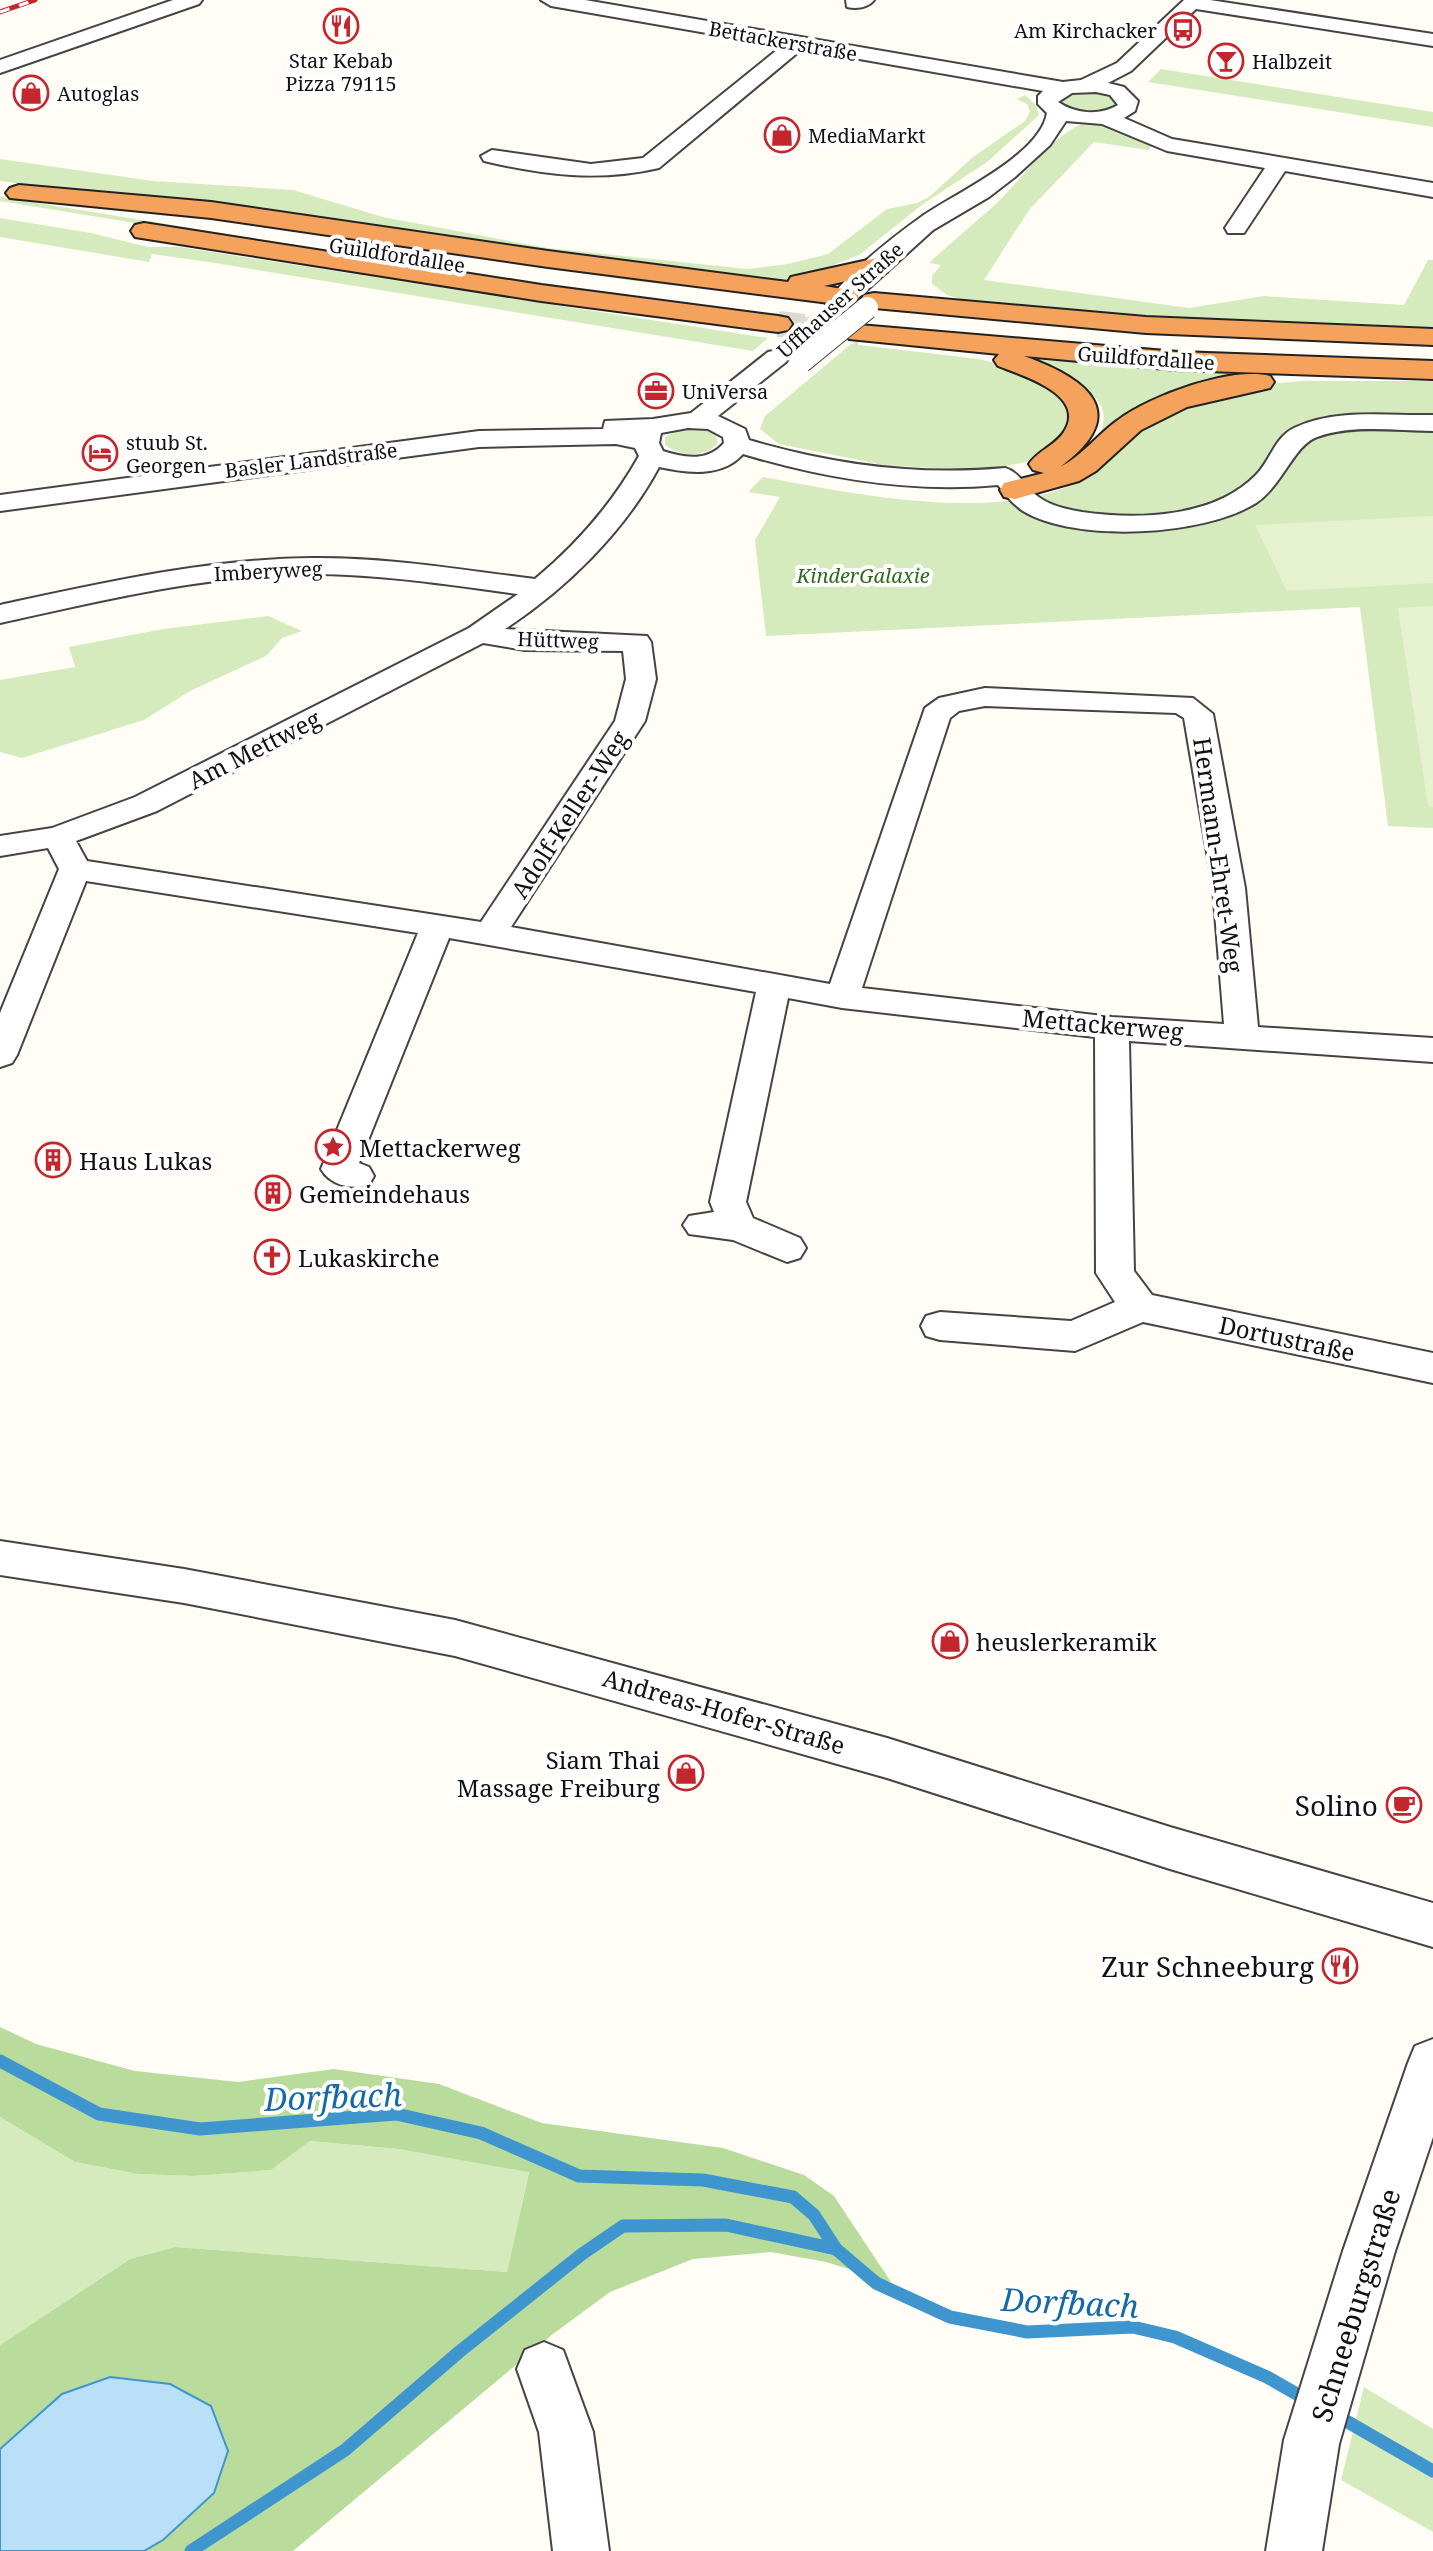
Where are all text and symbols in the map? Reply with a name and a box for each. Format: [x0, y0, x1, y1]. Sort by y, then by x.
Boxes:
restaurant icon: Star Kebab Pizza 79115 [322, 7, 360, 45]
bus stop icon: Am Kirchacker [1164, 11, 1202, 49]
street label: Bettackerstraße [707, 15, 859, 67]
place label: Am Kirchacker [1014, 17, 1158, 44]
bar icon: Halbzeit [1207, 42, 1245, 80]
place label: Star Kebab Pizza 79115 [285, 47, 397, 97]
place label: Halbzeit [1252, 48, 1332, 75]
shop icon: Autoglas [12, 74, 50, 112]
place label: Autoglas [57, 80, 139, 107]
shop icon: MediaMarkt [763, 116, 801, 154]
place label: MediaMarkt [808, 122, 926, 149]
street label: Guildfordallee [327, 231, 467, 279]
street label: Uffhauser Straße [771, 236, 909, 364]
street label: Guildfordallee [1076, 340, 1216, 376]
office icon: UniVersa [637, 372, 675, 410]
place label: UniVersa [682, 378, 768, 405]
place label: stuub St. Georgen [126, 429, 208, 479]
hotel icon: stuub St. Georgen [81, 434, 119, 472]
street label: Basler Landstraße [223, 436, 399, 484]
street label: Imberyweg [213, 555, 323, 587]
park label: KinderGalaxie [795, 562, 930, 589]
street label: Hüttweg [517, 625, 599, 655]
street label: Am Mettweg [182, 701, 326, 797]
street label: Adolf-Keller-Weg [502, 724, 636, 904]
street label: Hermann-Ehret-Weg [1186, 735, 1252, 975]
street label: Mettackerweg [1021, 1001, 1185, 1047]
place icon: Mettackerweg [314, 1128, 352, 1166]
place label: Mettackerweg [359, 1131, 521, 1164]
building icon: Haus Lukas [34, 1141, 72, 1179]
place label: Haus Lukas [79, 1144, 212, 1177]
building icon: Gemeindehaus [254, 1174, 292, 1212]
place label: Gemeindehaus [299, 1177, 470, 1210]
church icon: Lukaskirche [253, 1238, 291, 1276]
place label: Lukaskirche [298, 1241, 439, 1274]
street label: Dortustraße [1216, 1307, 1358, 1369]
shop icon: heuslerkeramik [931, 1622, 969, 1660]
place label: heuslerkeramik [976, 1625, 1158, 1658]
street label: Andreas-Hofer-Straße [599, 1661, 849, 1761]
place label: Siam Thai Massage Freiburg [457, 1743, 660, 1804]
shop icon: Siam Thai Massage Freiburg [667, 1754, 705, 1792]
place label: Solino [1295, 1786, 1378, 1824]
cafe icon: Solino [1385, 1786, 1423, 1824]
place label: Zur Schneeburg [1101, 1947, 1314, 1985]
restaurant icon: Zur Schneeburg [1321, 1947, 1359, 1985]
water label: Dorfbach [262, 2072, 403, 2120]
street label: Schneeburgstraße [1301, 2184, 1409, 2426]
water label: Dorfbach [999, 2277, 1140, 2327]

